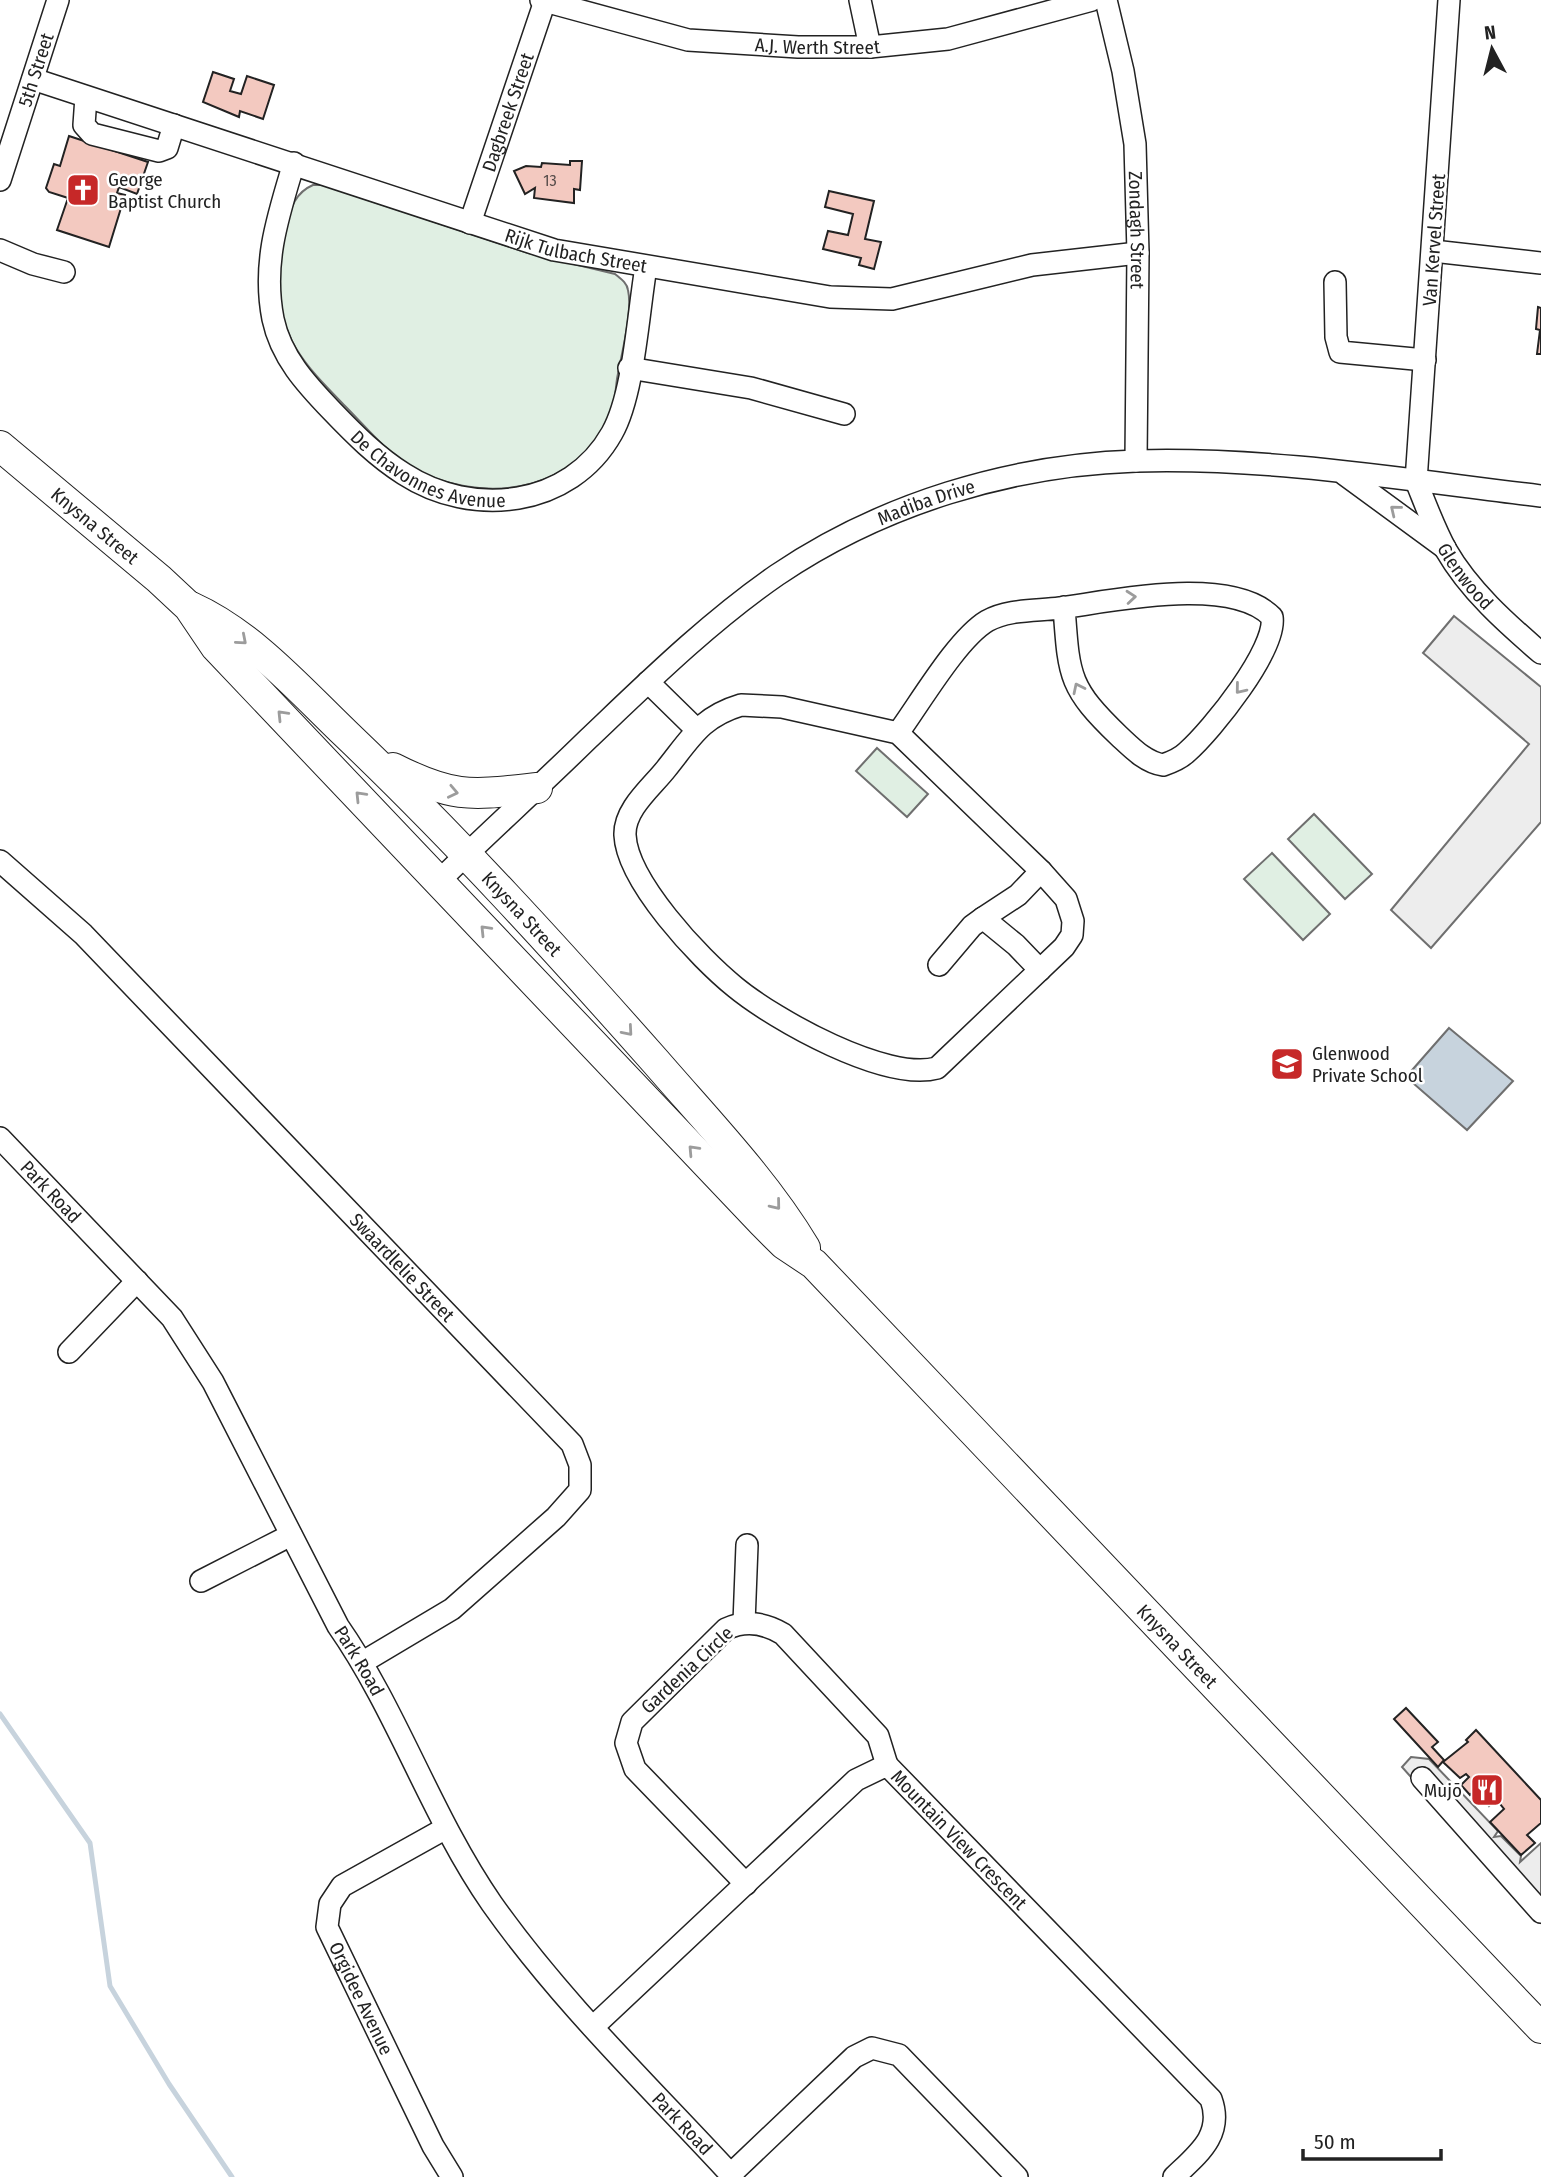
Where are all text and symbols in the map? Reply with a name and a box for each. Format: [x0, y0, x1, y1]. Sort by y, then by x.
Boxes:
north arrow [1457, 14, 1527, 84]
text: N [1483, 21, 1497, 45]
street label: 5th Street [13, 29, 58, 109]
street label: A.J. Werth Street [754, 33, 882, 59]
street label: Dagbreek Street [477, 49, 538, 175]
place label: George Baptist Church [108, 168, 221, 213]
church icon: George Baptist Church [64, 171, 102, 209]
house number: 13 [543, 171, 557, 190]
street label: Zondagh Street [1124, 171, 1150, 290]
street label: Van Kervel Street [1418, 172, 1450, 307]
street label: Rijk Tulbach Street [502, 223, 649, 277]
street label: De Chavonnes Avenue [346, 425, 506, 512]
street label: Madiba Drive [874, 474, 977, 530]
street label: Knysna Street [47, 482, 144, 569]
one-way arrow [1391, 506, 1403, 519]
street label: Glenwood [1433, 539, 1498, 614]
one-way arrow [1126, 590, 1137, 605]
one-way arrow [233, 632, 246, 644]
one-way arrow [1235, 681, 1248, 693]
one-way arrow [1072, 683, 1086, 695]
one-way arrow [278, 710, 291, 723]
one-way arrow [447, 784, 459, 799]
one-way arrow [355, 792, 368, 805]
street label: Knysna Street [477, 867, 567, 961]
one-way arrow [480, 925, 493, 938]
one-way arrow [620, 1023, 632, 1036]
place label: Glenwood Private School [1312, 1042, 1423, 1087]
school or university icon: Glenwood Private School [1268, 1045, 1306, 1083]
one-way arrow [689, 1145, 702, 1158]
street label: Park Road [16, 1155, 86, 1228]
one-way arrow [767, 1197, 780, 1209]
street label: Swaardlelie Street [345, 1208, 460, 1327]
street label: Knysna Street [1132, 1599, 1223, 1693]
street label: Park Road [330, 1621, 389, 1700]
street label: Gardenia Circle [636, 1622, 738, 1718]
street label: Mountain View Crescent [886, 1765, 1033, 1915]
restaurant icon: Mujō [1468, 1771, 1506, 1809]
place label: Mujō [1424, 1779, 1462, 1802]
street label: Orgidee Avenue [324, 1938, 399, 2058]
street label: Park Road [647, 2087, 718, 2159]
scale bar [1303, 2118, 1441, 2162]
text: 50 m [1314, 2129, 1356, 2155]

